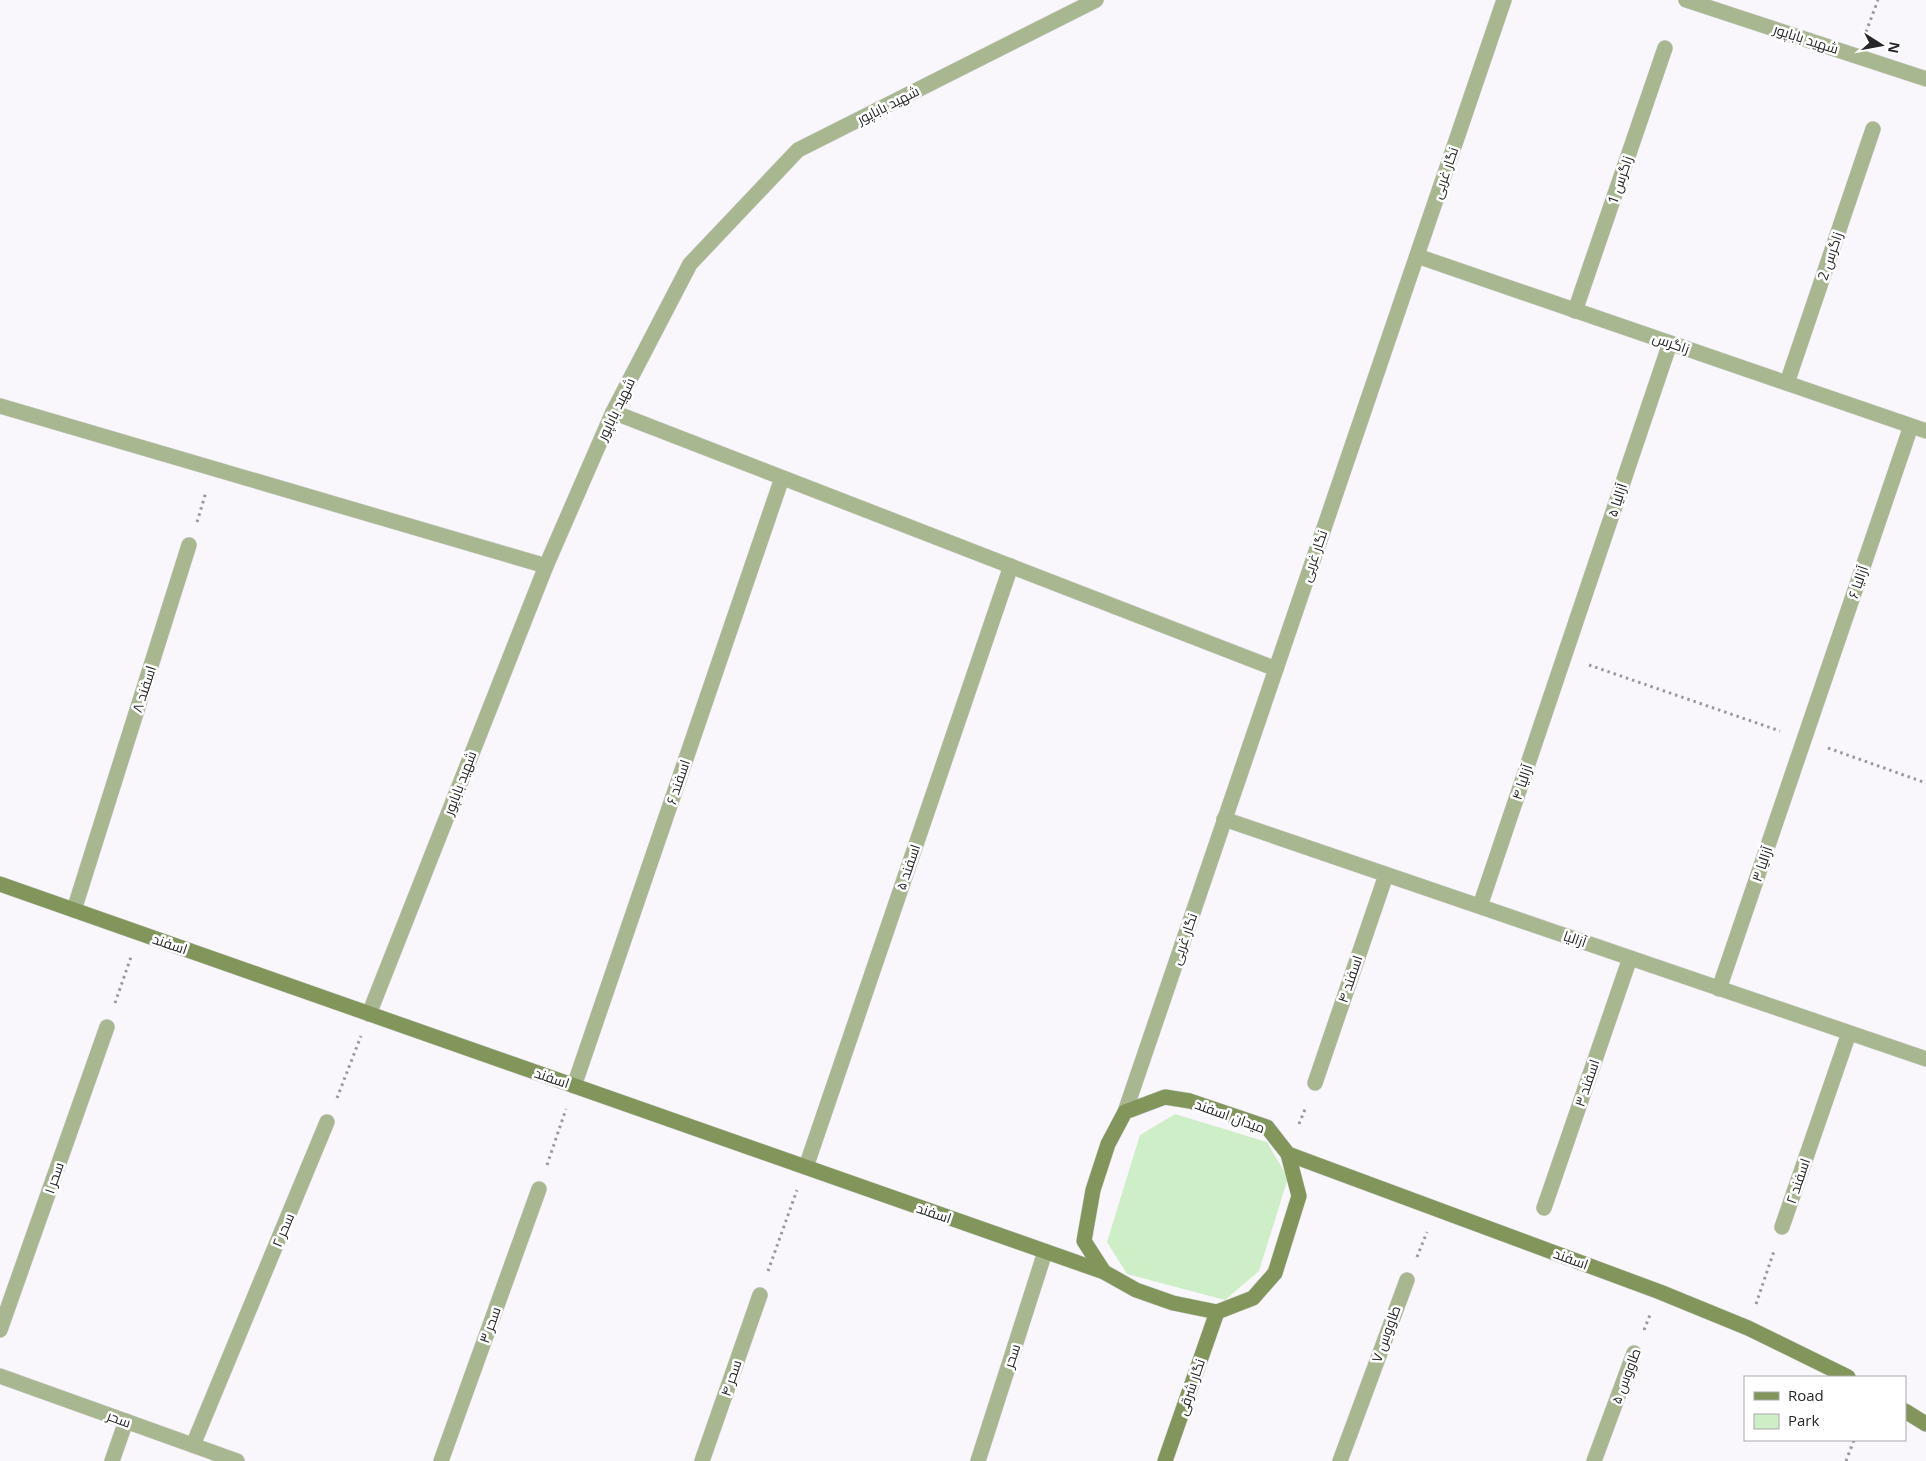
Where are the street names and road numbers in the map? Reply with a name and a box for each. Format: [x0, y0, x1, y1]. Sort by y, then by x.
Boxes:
street label: شهید باباپور [1770, 19, 1841, 59]
street label: شهید باباپور [853, 81, 923, 130]
street label: نگار غربی [1427, 144, 1462, 201]
street label: زاگرس 1 [1602, 153, 1637, 206]
street label: زاگرس 2 [1812, 229, 1847, 282]
street label: زاگرس [1650, 327, 1692, 358]
street label: شهید باباپور [592, 374, 640, 445]
street label: آزالیا ۵ [1602, 480, 1631, 519]
street label: نگار غربی [1296, 527, 1331, 584]
street label: آزالیا ۶ [1843, 563, 1872, 601]
street label: اسفند ۸ [127, 663, 160, 715]
street label: شهید باباپور [438, 748, 481, 819]
street label: اسفند ۶ [661, 757, 694, 807]
street label: آزالیا ۴ [1507, 761, 1536, 802]
street label: اسفند ۵ [891, 841, 924, 892]
street label: آزالیا ۳ [1747, 843, 1777, 884]
street label: نگار غربی [1166, 910, 1201, 967]
street label: آزالیا [1561, 926, 1589, 951]
street label: اسفند [150, 929, 190, 958]
street label: اسفند ۴ [1333, 953, 1366, 1005]
street label: اسفند ۳ [1570, 1057, 1603, 1109]
street label: اسفند [532, 1063, 572, 1092]
street label: میدان اسفند [1193, 1094, 1268, 1137]
street label: اسفند ۲ [1781, 1156, 1814, 1206]
street label: سحر ۱ [39, 1160, 68, 1196]
street label: اسفند [914, 1198, 954, 1227]
street label: سحر ۲ [267, 1210, 298, 1250]
street label: اسفند [1551, 1243, 1591, 1274]
street label: طاووس ۷ [1366, 1303, 1405, 1365]
street label: سحر ۳ [474, 1304, 505, 1346]
street label: سحر [998, 1341, 1024, 1371]
street label: طاووس ۵ [1606, 1345, 1645, 1406]
street label: نگار شرقی [1172, 1356, 1209, 1418]
street label: سحر ۴ [715, 1357, 746, 1398]
street label: سحر [104, 1405, 134, 1432]

